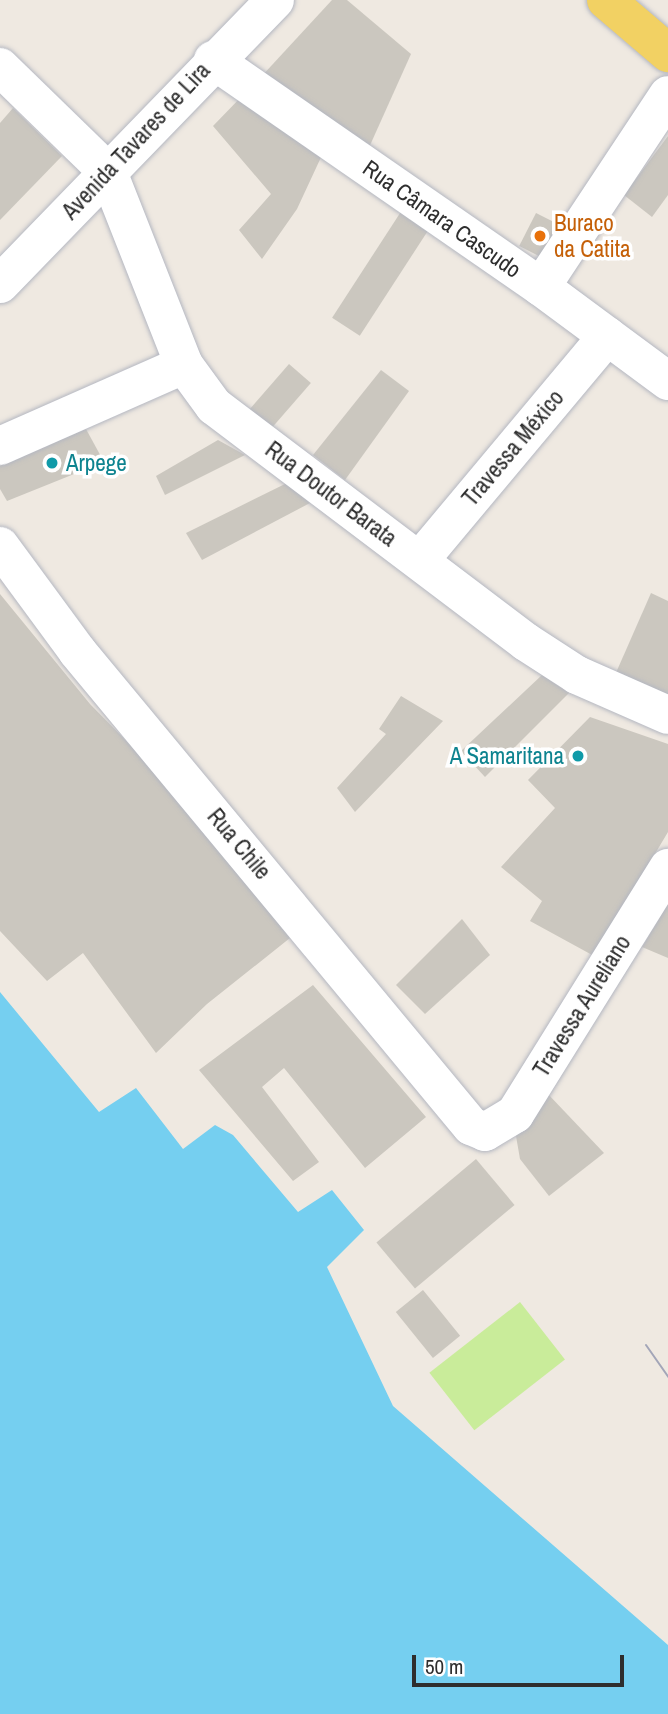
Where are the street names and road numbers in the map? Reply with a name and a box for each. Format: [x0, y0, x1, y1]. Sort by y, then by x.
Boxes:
street label: Avenida Tavares de Lira [56, 57, 216, 225]
street label: Rua Câmara Cascudo [358, 154, 526, 284]
street label: Travessa México [457, 384, 569, 512]
street label: Rua Doutor Barata [260, 436, 402, 552]
street label: Rua Chile [201, 803, 277, 885]
street label: Travessa Aureliano [527, 930, 637, 1082]

